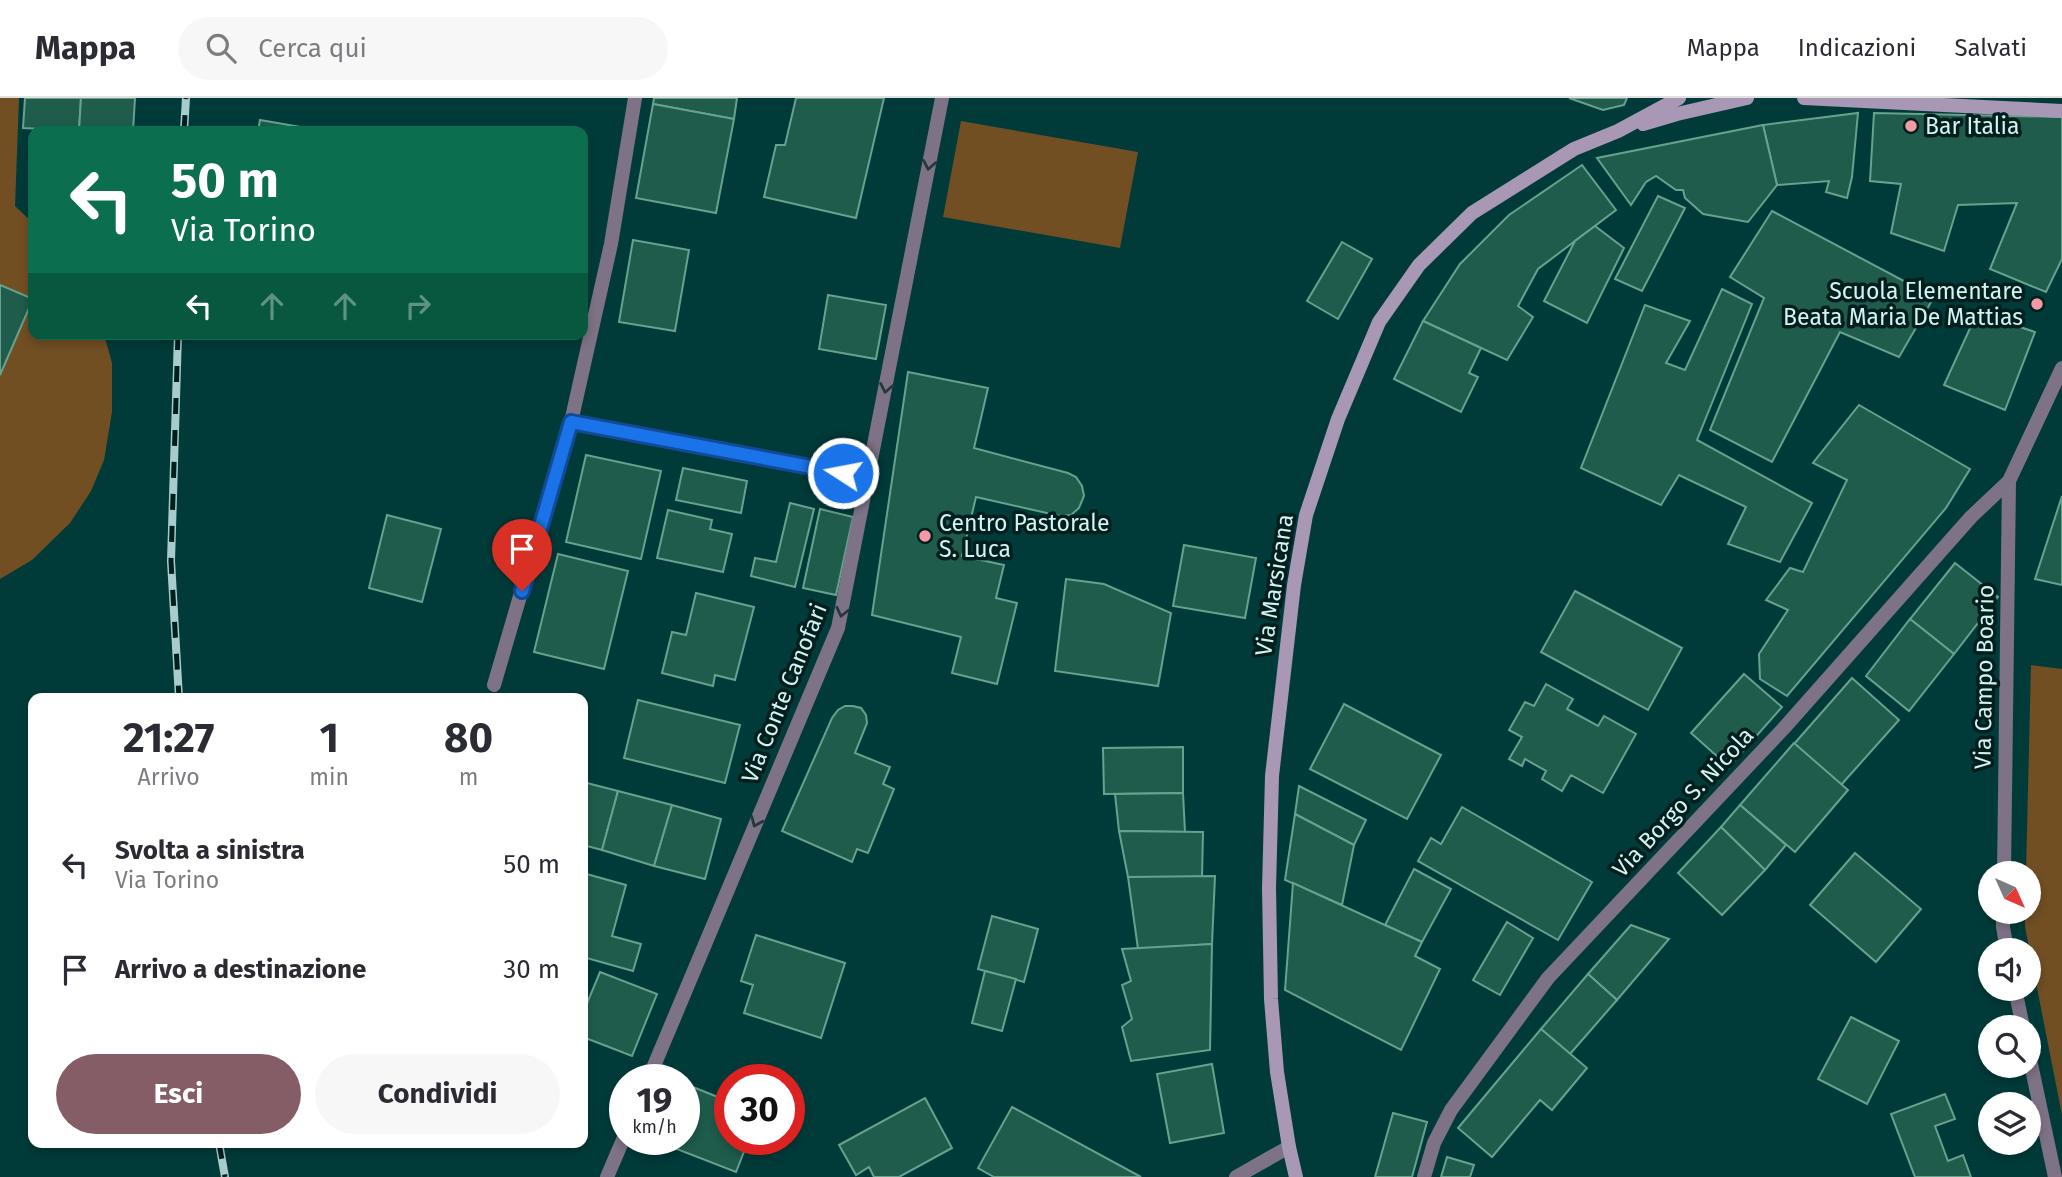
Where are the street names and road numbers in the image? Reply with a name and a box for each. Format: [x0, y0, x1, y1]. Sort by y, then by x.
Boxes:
street label: Via Marsicana [1249, 512, 1299, 658]
street label: Via Campo Boario [1968, 585, 2000, 769]
street label: Via Conte Canofari [735, 599, 833, 787]
street label: Via Borgo S. Nicola [1606, 721, 1760, 883]

